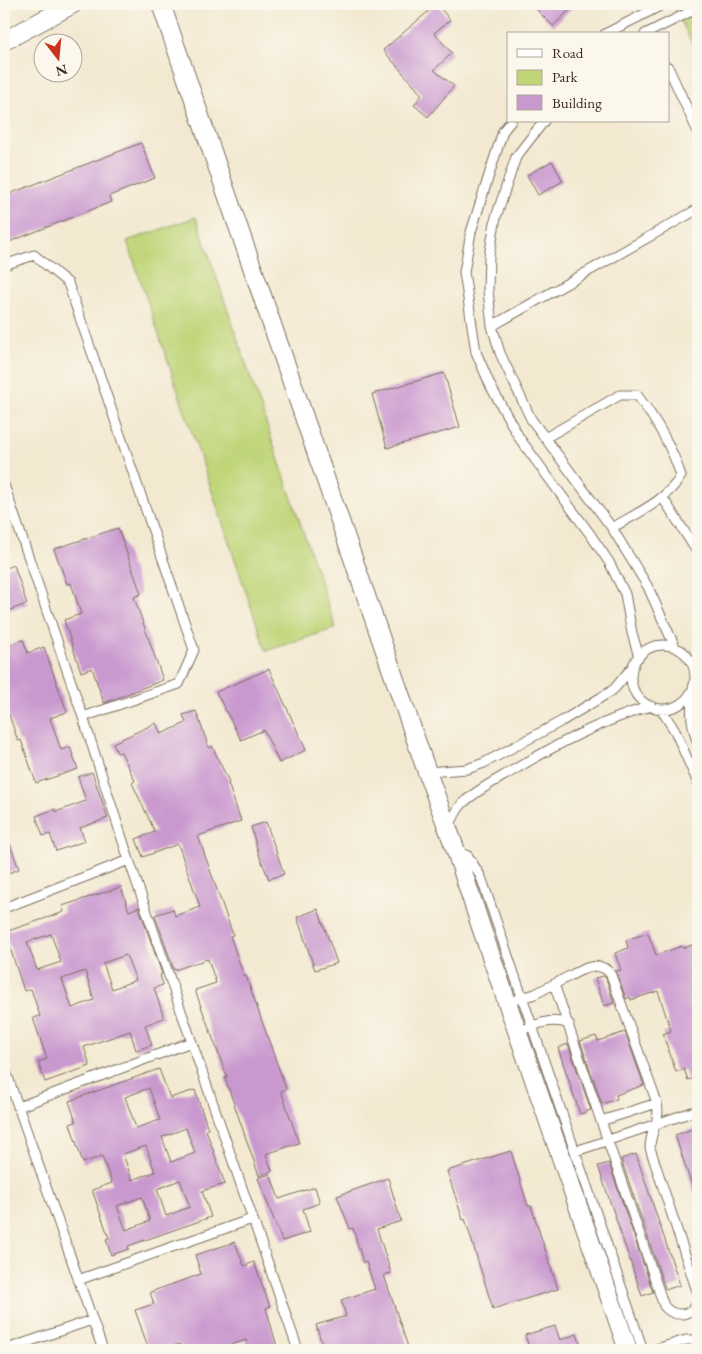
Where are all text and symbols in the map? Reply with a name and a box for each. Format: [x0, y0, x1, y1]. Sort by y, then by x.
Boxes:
north arrow [32, 32, 82, 82]
legend [507, 32, 670, 122]
text: Road [552, 43, 584, 62]
text: N [53, 60, 70, 81]
text: Park [552, 67, 579, 86]
text: Building [552, 93, 602, 112]

